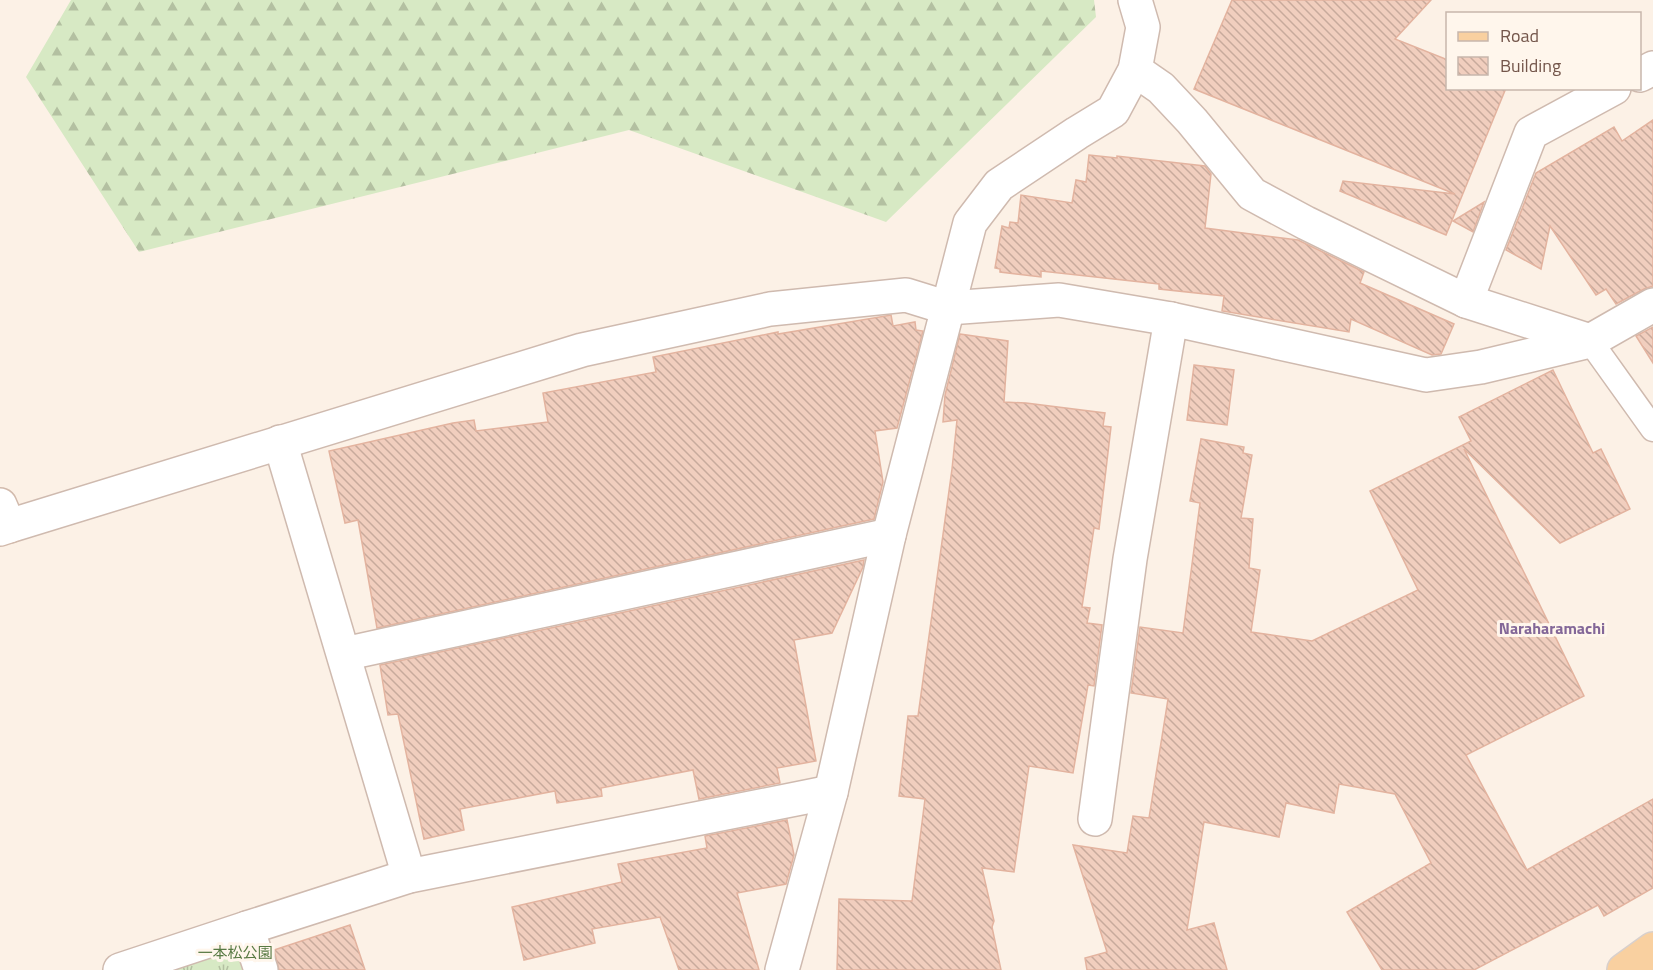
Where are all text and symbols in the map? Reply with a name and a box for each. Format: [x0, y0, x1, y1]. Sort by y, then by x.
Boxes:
legend [1446, 12, 1641, 90]
text: Road [1500, 22, 1539, 49]
text: Building [1500, 52, 1561, 79]
district label: Naraharamachi [1499, 616, 1605, 640]
park label: 一本松公園 [197, 941, 273, 964]

